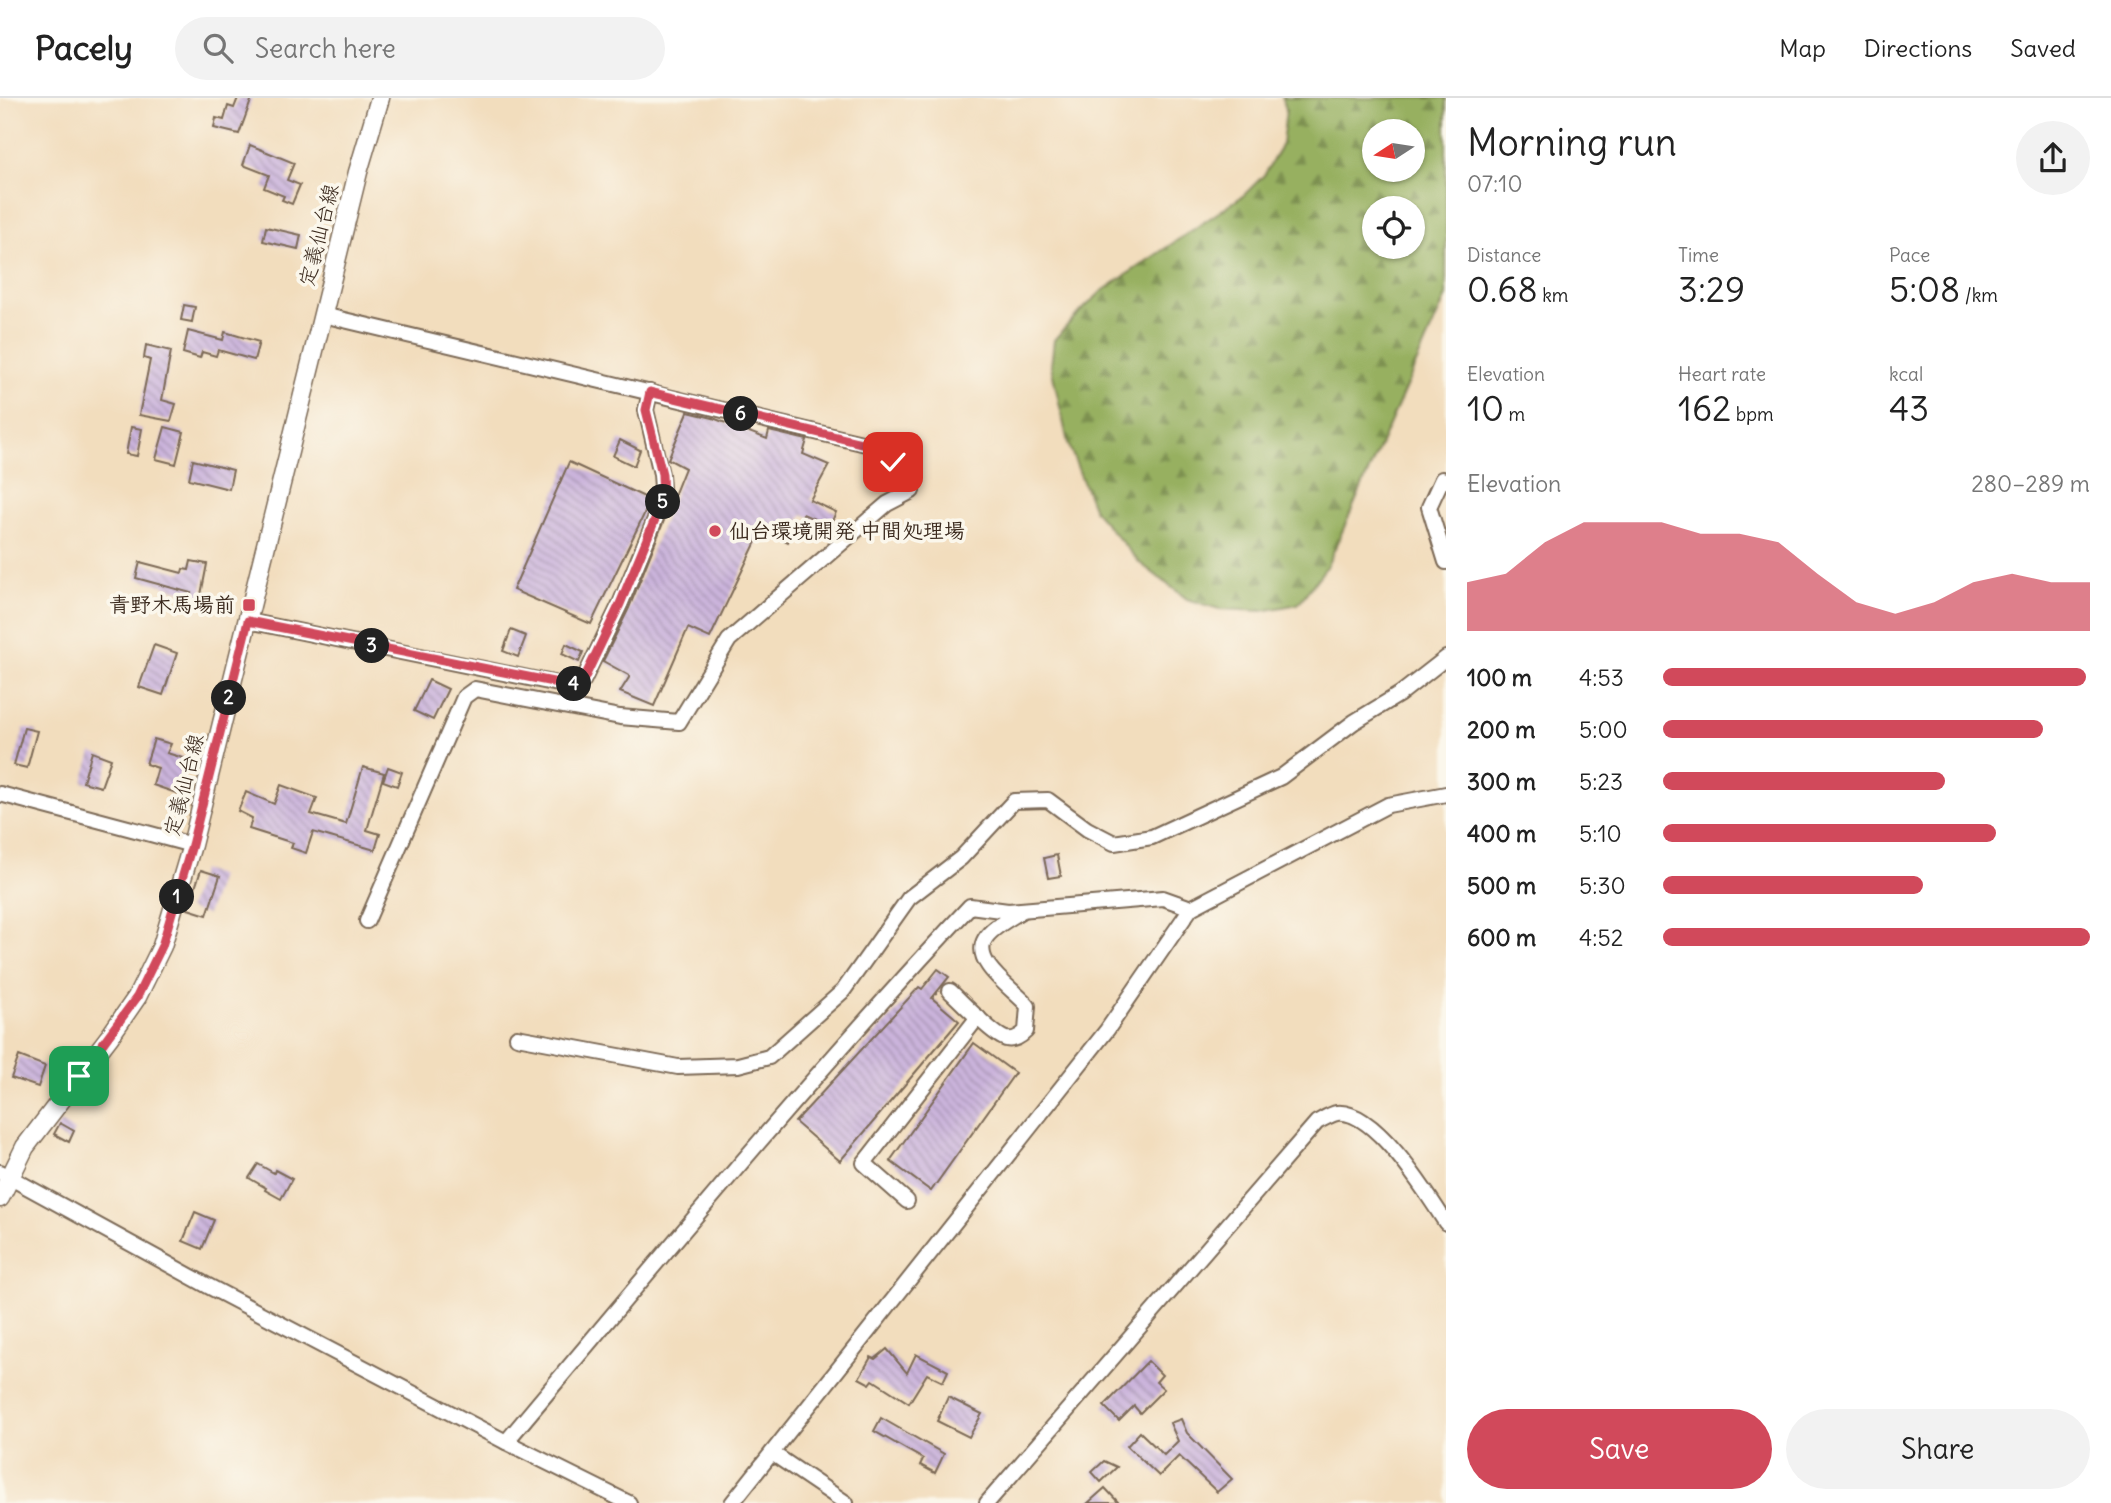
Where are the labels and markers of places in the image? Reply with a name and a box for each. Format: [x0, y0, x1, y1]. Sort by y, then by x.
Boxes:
pin: 6 [724, 396, 758, 432]
pin [863, 432, 923, 492]
pin: 5 [646, 484, 680, 520]
place label: 仙台環境開発 中間処理場 [729, 517, 965, 544]
marker: 仙台環境開発 中間処理場 [707, 523, 723, 539]
place label: 青野木馬場前 [109, 591, 235, 618]
marker: 青野木馬場前 [241, 597, 257, 613]
pin: 3 [354, 628, 390, 664]
pin: 4 [556, 666, 592, 702]
pin: 2 [212, 680, 246, 716]
pin: 1 [160, 880, 194, 914]
pin [49, 1046, 109, 1106]

